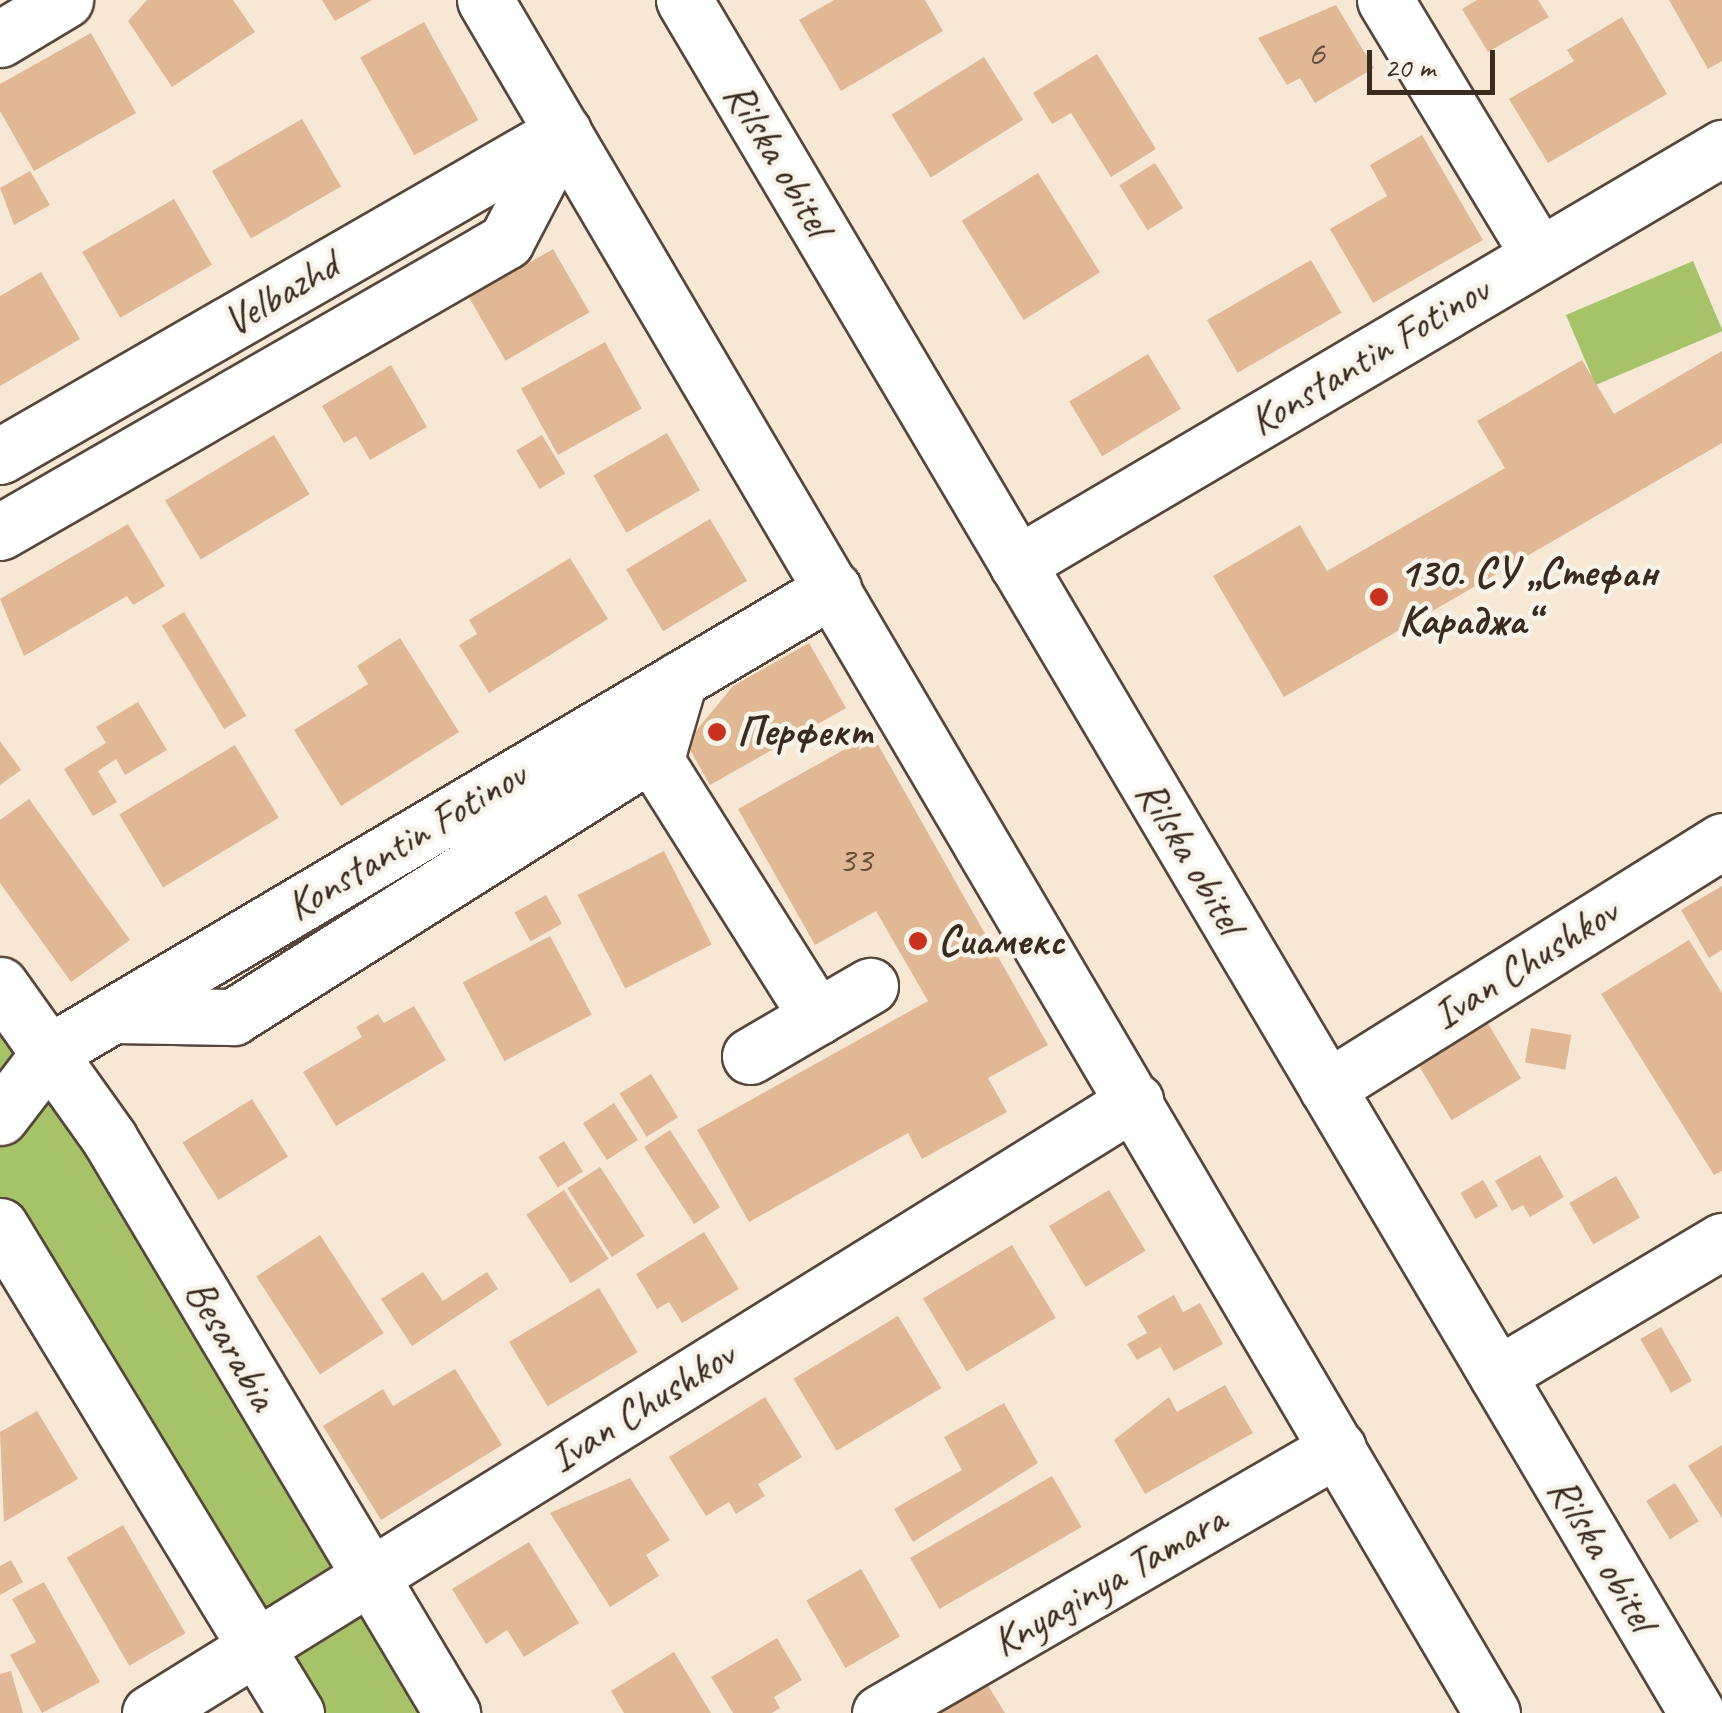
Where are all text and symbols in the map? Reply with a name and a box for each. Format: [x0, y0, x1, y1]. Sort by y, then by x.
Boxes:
house number: 6 [1307, 30, 1325, 76]
scale bar [1372, 30, 1500, 92]
text: 20 m [1384, 48, 1435, 86]
street label: Rilska obitel [713, 73, 843, 245]
street label: Velbazhd [214, 241, 348, 347]
street label: Konstantin Fotinov [1240, 265, 1498, 447]
place label: 130. СУ „Стефан Караджа“ [1399, 548, 1657, 646]
marker: 130. СУ „Стефан Караджа“ [1368, 586, 1390, 608]
place label: Перфект [737, 707, 871, 757]
marker: Перфект [706, 721, 728, 743]
street label: Konstantin Fotinov [277, 750, 535, 932]
street label: Rilska obitel [1125, 771, 1255, 943]
house number: 33 [838, 837, 872, 883]
street label: Ivan Chushkov [1423, 887, 1627, 1041]
place label: Сиамекс [938, 916, 1065, 966]
marker: Сиамекс [907, 930, 929, 952]
street label: Besarabia [174, 1271, 288, 1419]
street label: Ivan Chushkov [540, 1330, 744, 1484]
street label: Rilska obitel [1537, 1468, 1667, 1640]
street label: Knyaginya Tamara [984, 1494, 1234, 1668]

